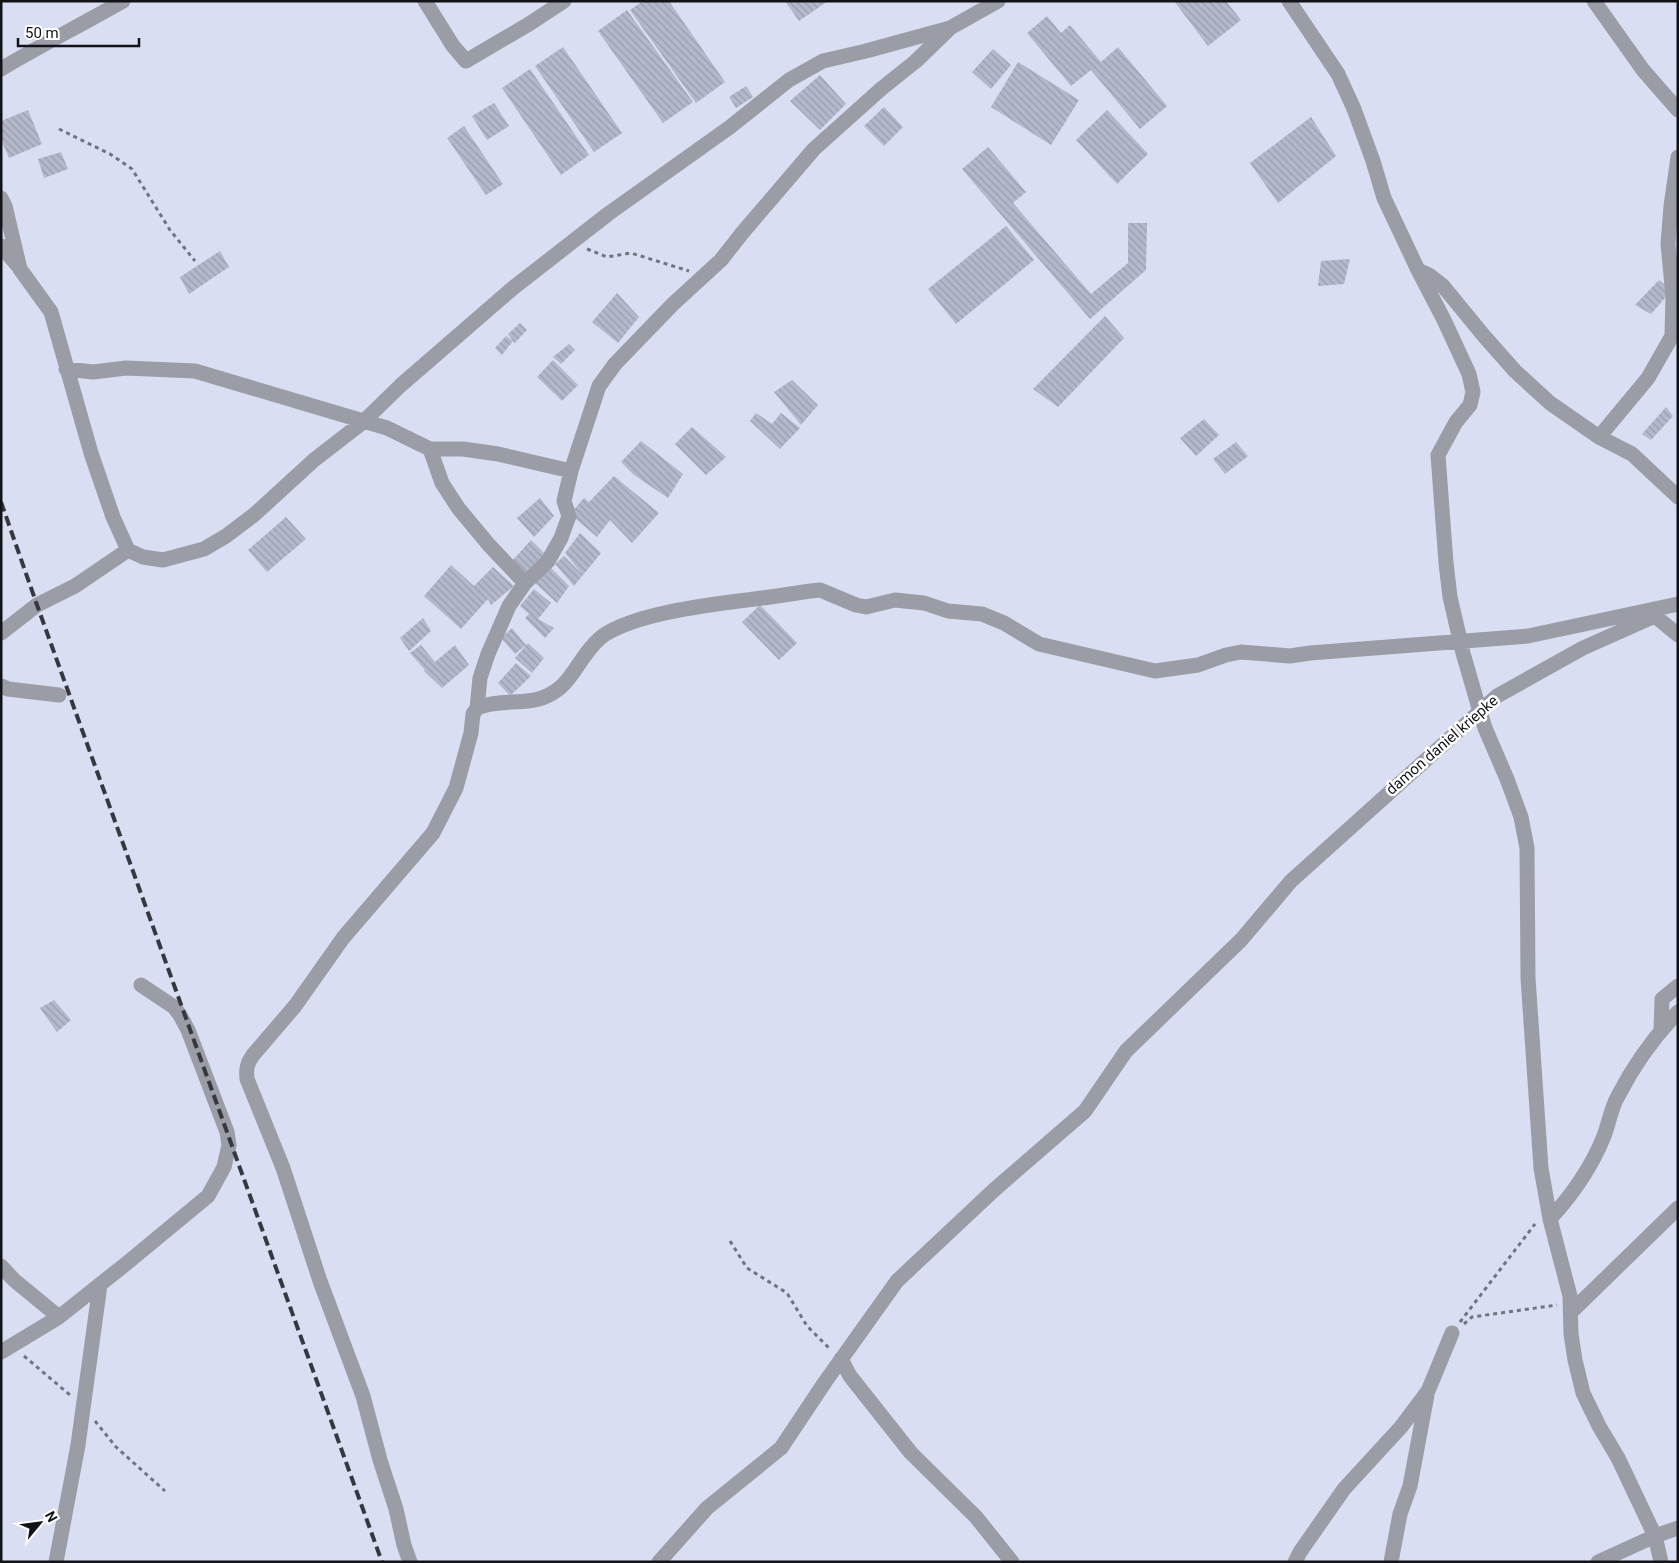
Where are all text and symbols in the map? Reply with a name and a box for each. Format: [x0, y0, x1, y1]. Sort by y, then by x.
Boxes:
scale bar [18, 15, 139, 47]
text: 50 m [25, 24, 59, 42]
street label: damon daniel kriepke [1382, 691, 1502, 798]
north arrow [15, 1498, 65, 1548]
text: N [42, 1508, 61, 1525]

